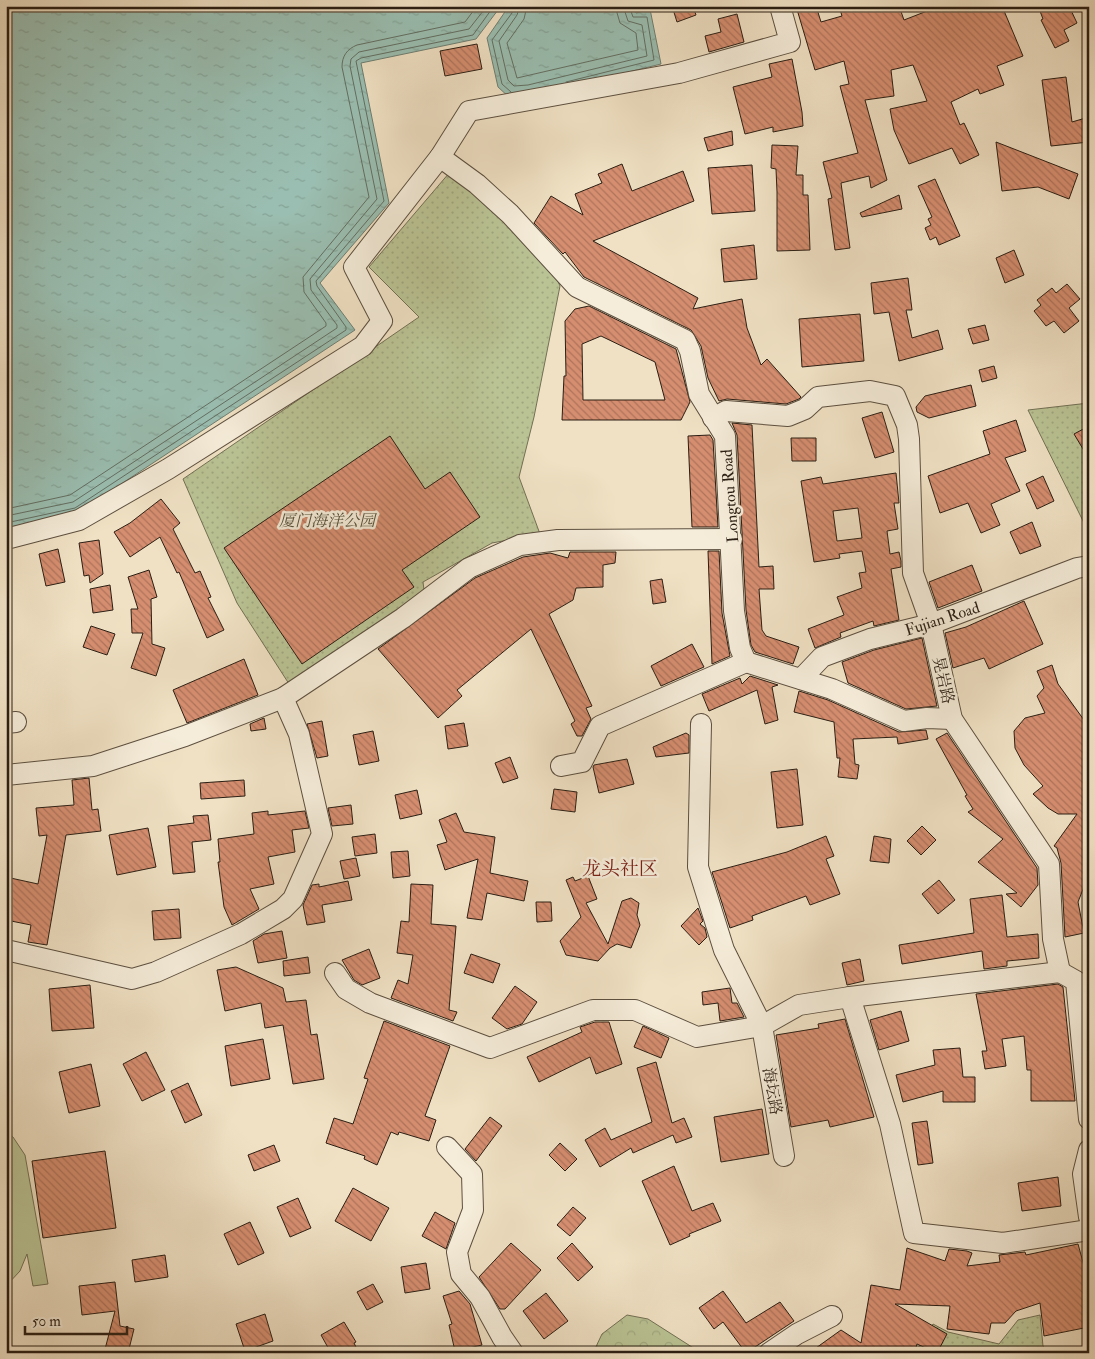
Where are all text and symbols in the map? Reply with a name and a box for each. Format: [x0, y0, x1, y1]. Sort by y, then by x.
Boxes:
street label: Longtou Road [717, 449, 743, 543]
park label: 厦门海洋公园 [279, 511, 378, 531]
street label: Fujian Road [902, 597, 982, 640]
street label: 晃岩路 [928, 655, 958, 706]
district label: 龙头社区 [582, 857, 658, 881]
street label: 海坛路 [758, 1066, 786, 1117]
scale bar [25, 1304, 128, 1336]
text: 50 m [32, 1312, 61, 1331]

